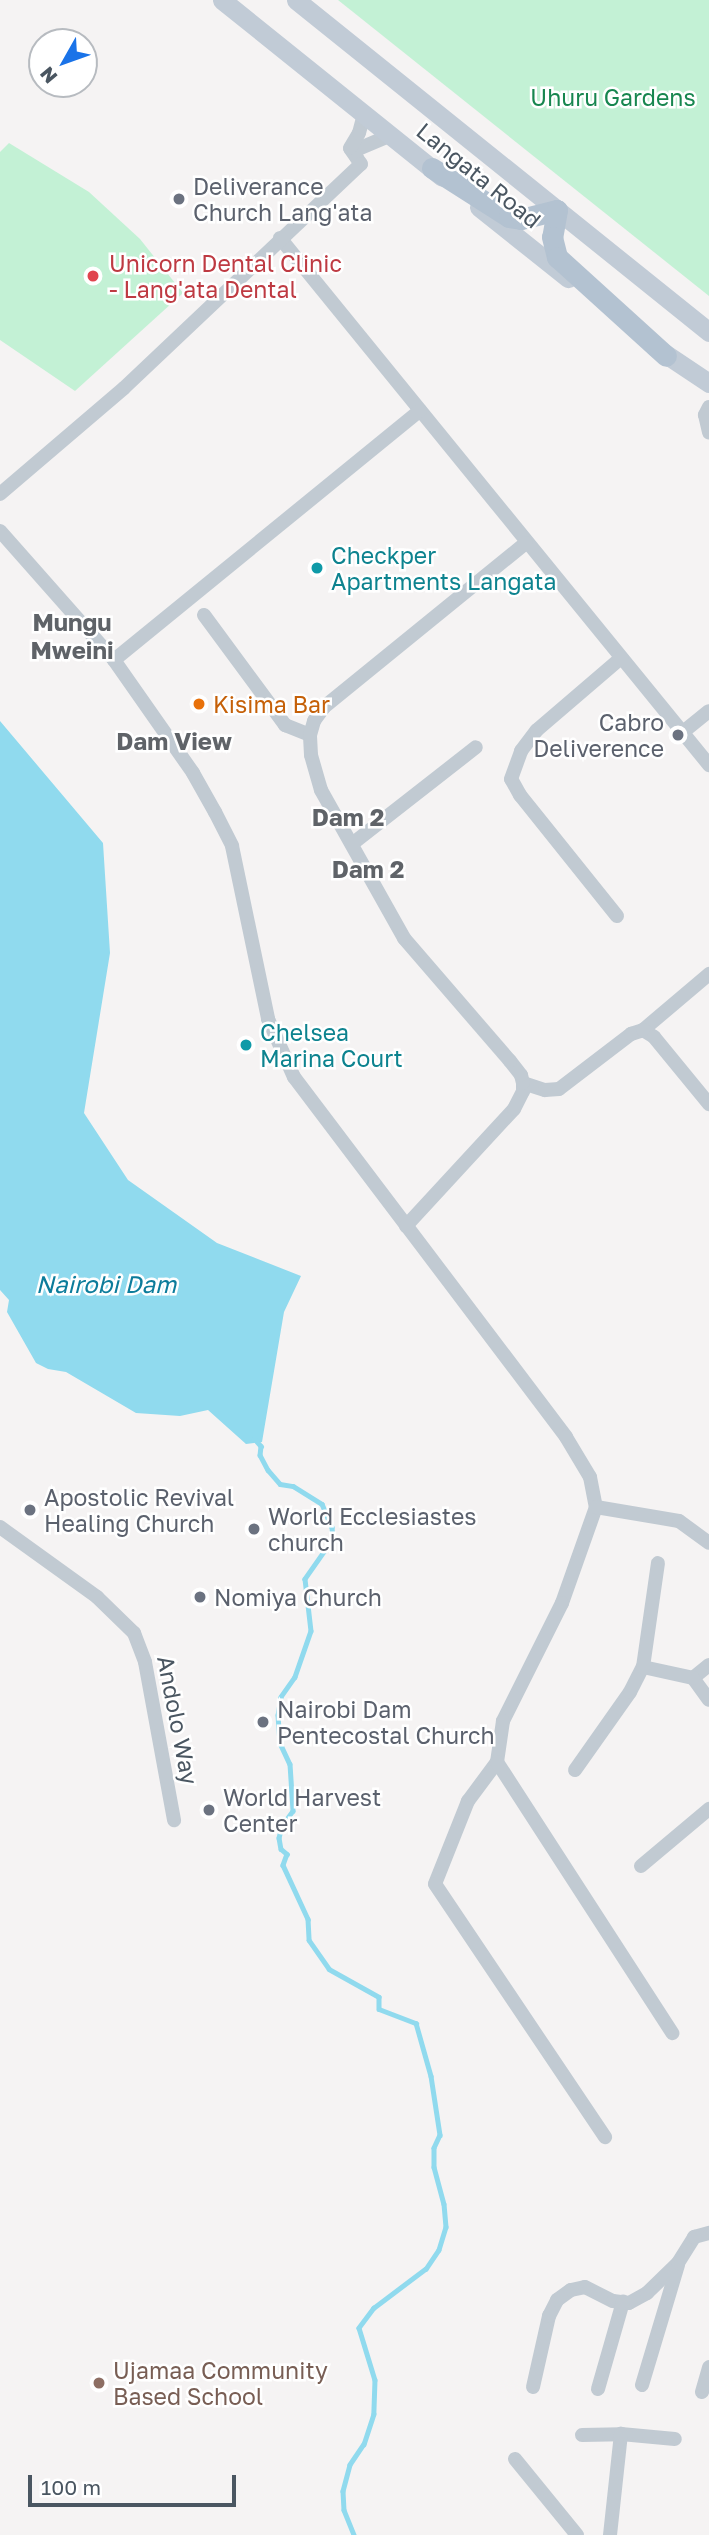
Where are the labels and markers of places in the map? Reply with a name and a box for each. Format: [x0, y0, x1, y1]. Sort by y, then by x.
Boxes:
place label: Deliverance Church Lang'ata [193, 172, 373, 226]
marker: Deliverance Church Lang'ata [171, 191, 187, 207]
place label: Unicorn Dental Clinic - Lang'ata Dental [109, 249, 342, 303]
marker: Unicorn Dental Clinic - Lang'ata Dental [83, 266, 103, 286]
place label: Checkper Apartments Langata [331, 541, 557, 595]
marker: Checkper Apartments Langata [309, 560, 325, 576]
place label: Kisima Bar [213, 690, 330, 718]
marker: Kisima Bar [191, 696, 207, 712]
place label: Cabro Deliverence [533, 708, 664, 762]
marker: Cabro Deliverence [670, 727, 686, 743]
place label: Chelsea Marina Court [260, 1018, 403, 1072]
marker: Chelsea Marina Court [238, 1037, 254, 1053]
place label: Apostolic Revival Healing Church [44, 1483, 234, 1537]
marker: Apostolic Revival Healing Church [22, 1502, 38, 1518]
place label: World Ecclesiastes church [268, 1502, 477, 1556]
marker: World Ecclesiastes church [246, 1521, 262, 1537]
place label: Nomiya Church [214, 1583, 382, 1611]
marker: Nomiya Church [192, 1589, 208, 1605]
place label: Nairobi Dam Pentecostal Church [277, 1695, 495, 1749]
marker: Nairobi Dam Pentecostal Church [255, 1714, 271, 1730]
place label: World Harvest Center [223, 1783, 381, 1837]
marker: World Harvest Center [201, 1802, 217, 1818]
place label: Ujamaa Community Based School [113, 2356, 328, 2410]
marker: Ujamaa Community Based School [91, 2375, 107, 2391]

